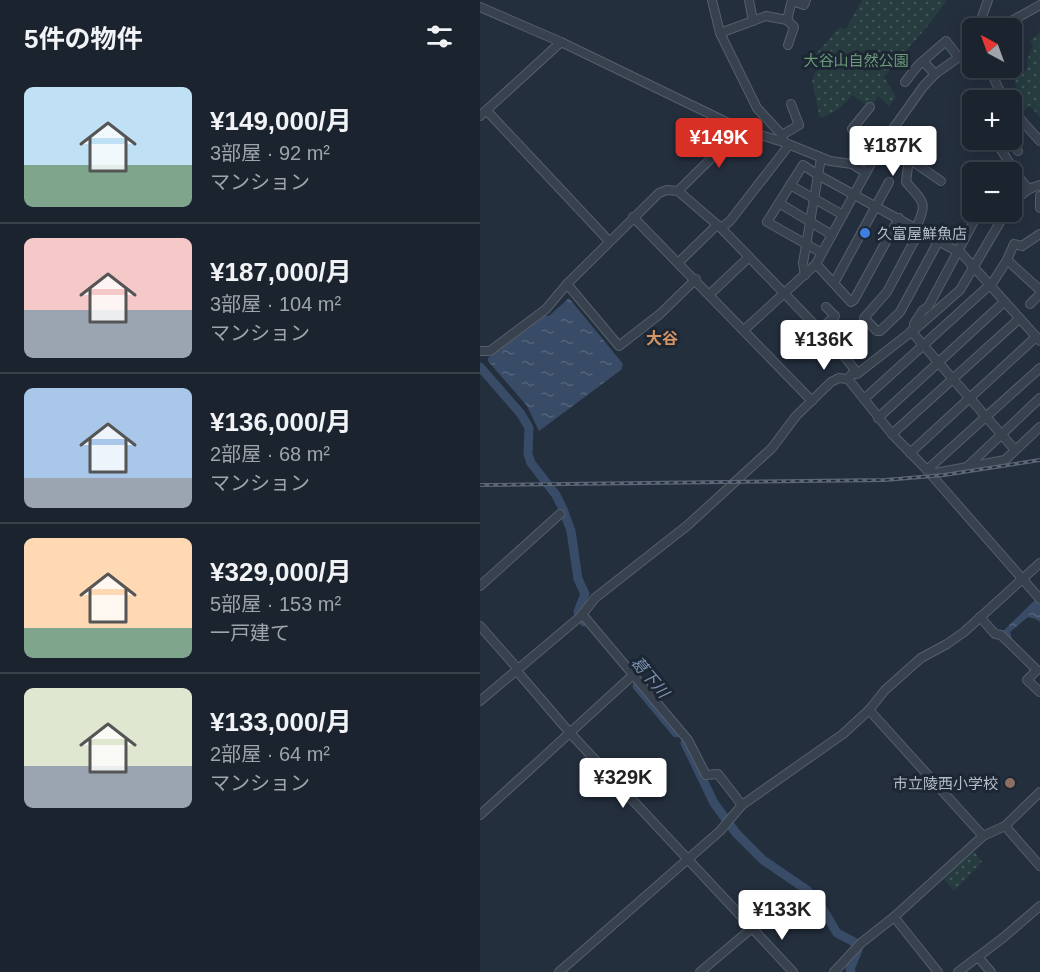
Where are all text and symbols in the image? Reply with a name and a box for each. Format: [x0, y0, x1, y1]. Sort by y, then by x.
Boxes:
north arrow [962, 18, 1022, 78]
map controls [962, 18, 1022, 222]
icon: filters [423, 20, 456, 53]
text: 5件の物件 [24, 24, 142, 54]
park label: 大谷山自然公園 [803, 52, 909, 69]
button: + [962, 90, 1022, 150]
text: ¥149,000/月 [210, 106, 352, 136]
icon: home [72, 111, 144, 183]
pin: ¥149K [677, 118, 761, 169]
text: ¥149K [690, 126, 748, 148]
pin: ¥187K [851, 126, 935, 177]
text: ¥187K [864, 134, 922, 156]
text: 3部屋 · 92 m² [210, 142, 330, 164]
button: − [962, 162, 1022, 222]
text: マンション [210, 171, 310, 193]
place label: 久富屋鮮魚店 [877, 225, 967, 242]
marker: 久富屋鮮魚店 [858, 226, 872, 240]
text: ¥187,000/月 [210, 257, 352, 287]
icon: home [72, 262, 144, 334]
text: 3部屋 · 104 m² [210, 293, 341, 315]
pin: ¥136K [782, 320, 866, 371]
text: マンション [210, 322, 310, 344]
text: ¥136K [795, 328, 853, 350]
district label: 大谷 [646, 330, 678, 347]
text: ¥136,000/月 [210, 407, 352, 437]
icon: home [72, 412, 144, 484]
text: 2部屋 · 68 m² [210, 443, 330, 465]
text: マンション [210, 472, 310, 494]
text: ¥329,000/月 [210, 557, 352, 587]
icon: home [72, 562, 144, 634]
text: 5部屋 · 153 m² [210, 593, 341, 615]
text: 一戸建て [210, 622, 290, 644]
water label: 葛下川 [628, 653, 673, 702]
text: ¥133,000/月 [210, 707, 352, 737]
icon: home [72, 712, 144, 784]
text: 2部屋 · 64 m² [210, 743, 330, 765]
pin: ¥329K [581, 758, 665, 809]
text: ¥329K [594, 766, 652, 788]
text: マンション [210, 772, 310, 794]
place label: 市立陵西小学校 [893, 775, 998, 792]
marker: 市立陵西小学校 [1003, 776, 1017, 790]
pin: ¥133K [740, 890, 824, 941]
text: ¥133K [753, 898, 811, 920]

